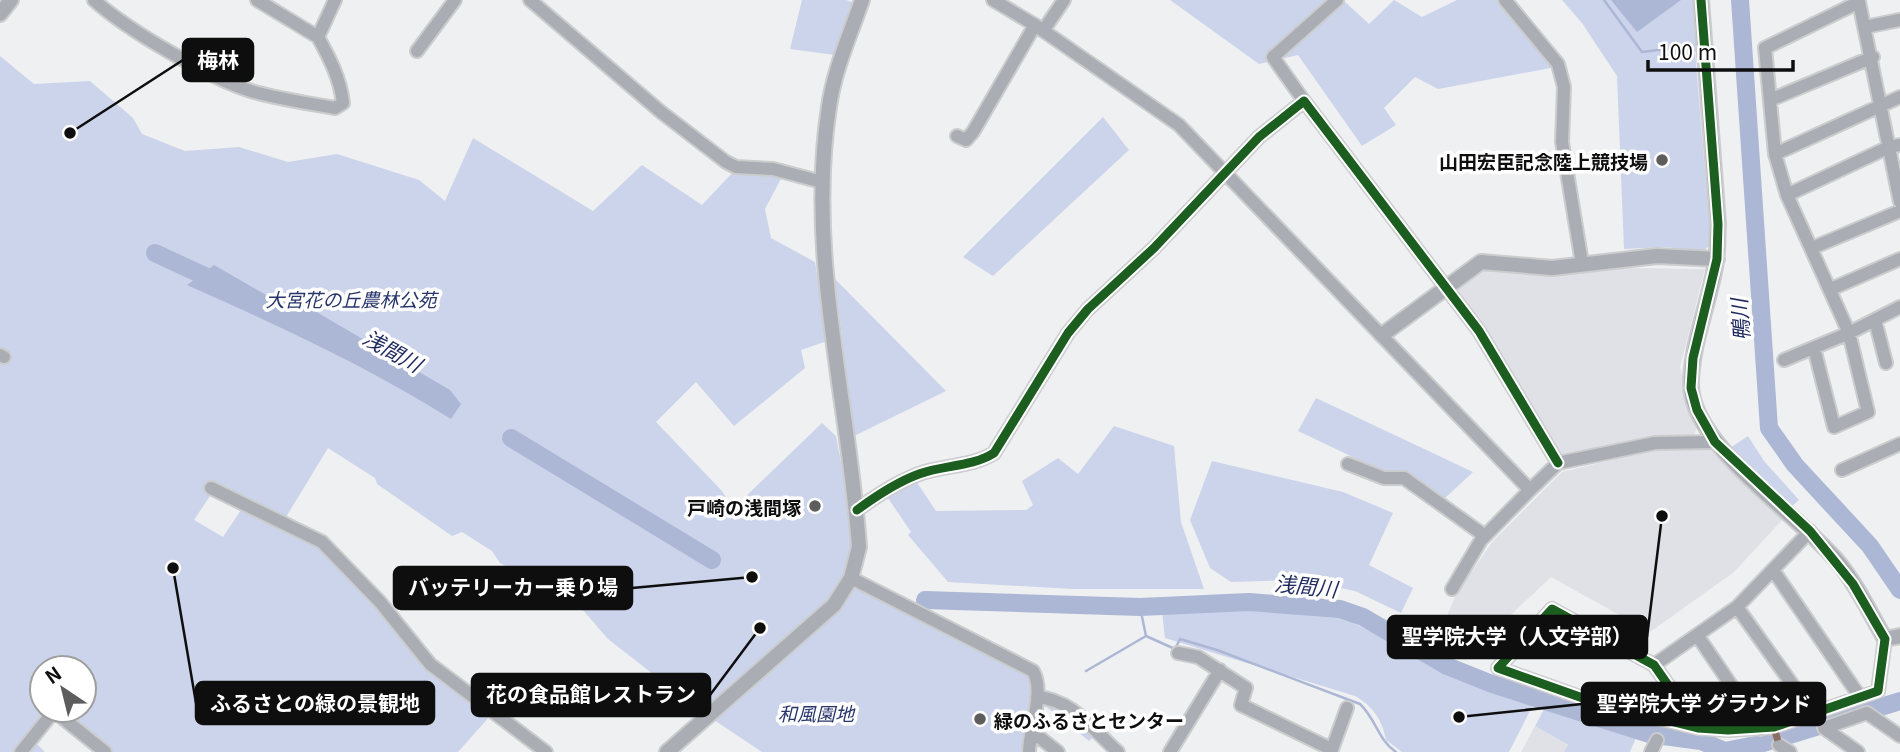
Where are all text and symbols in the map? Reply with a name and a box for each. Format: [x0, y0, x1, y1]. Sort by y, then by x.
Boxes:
scale bar [1648, 28, 1793, 72]
text: 100 m [1658, 36, 1717, 66]
callout: 梅林 [183, 39, 253, 81]
text: 梅林 [197, 44, 239, 74]
place label: 山田宏臣記念陸上競技場 [1439, 147, 1648, 174]
marker: 山田宏臣記念陸上競技場 [1654, 152, 1670, 168]
park label: 大宮花の丘農林公苑 [265, 285, 439, 312]
water label: 鴨川 [1722, 296, 1755, 342]
water label: 浅間川 [358, 322, 430, 379]
place label: 戸崎の浅間塚 [687, 493, 801, 520]
marker: 戸崎の浅間塚 [807, 498, 823, 514]
callout: バッテリーカー乗り場 [394, 567, 632, 609]
water label: 浅間川 [1273, 567, 1341, 603]
text: バッテリーカー乗り場 [408, 571, 618, 601]
callout: 聖学院大学（人文学部） [1388, 616, 1647, 658]
text: 聖学院大学（人文学部） [1402, 620, 1633, 650]
north arrow [28, 654, 98, 724]
text: N [39, 659, 66, 689]
callout: 花の食品館レストラン [472, 674, 710, 716]
text: 花の食品館レストラン [486, 678, 696, 708]
callout: ふるさとの緑の景観地 [196, 682, 434, 724]
callout: 聖学院大学 グラウンド [1582, 683, 1825, 725]
text: ふるさとの緑の景観地 [210, 687, 420, 717]
text: 聖学院大学 グラウンド [1597, 687, 1811, 717]
park label: 和風園地 [778, 699, 856, 726]
place label: 緑のふるさとセンター [994, 706, 1184, 733]
marker: 緑のふるさとセンター [972, 711, 988, 727]

